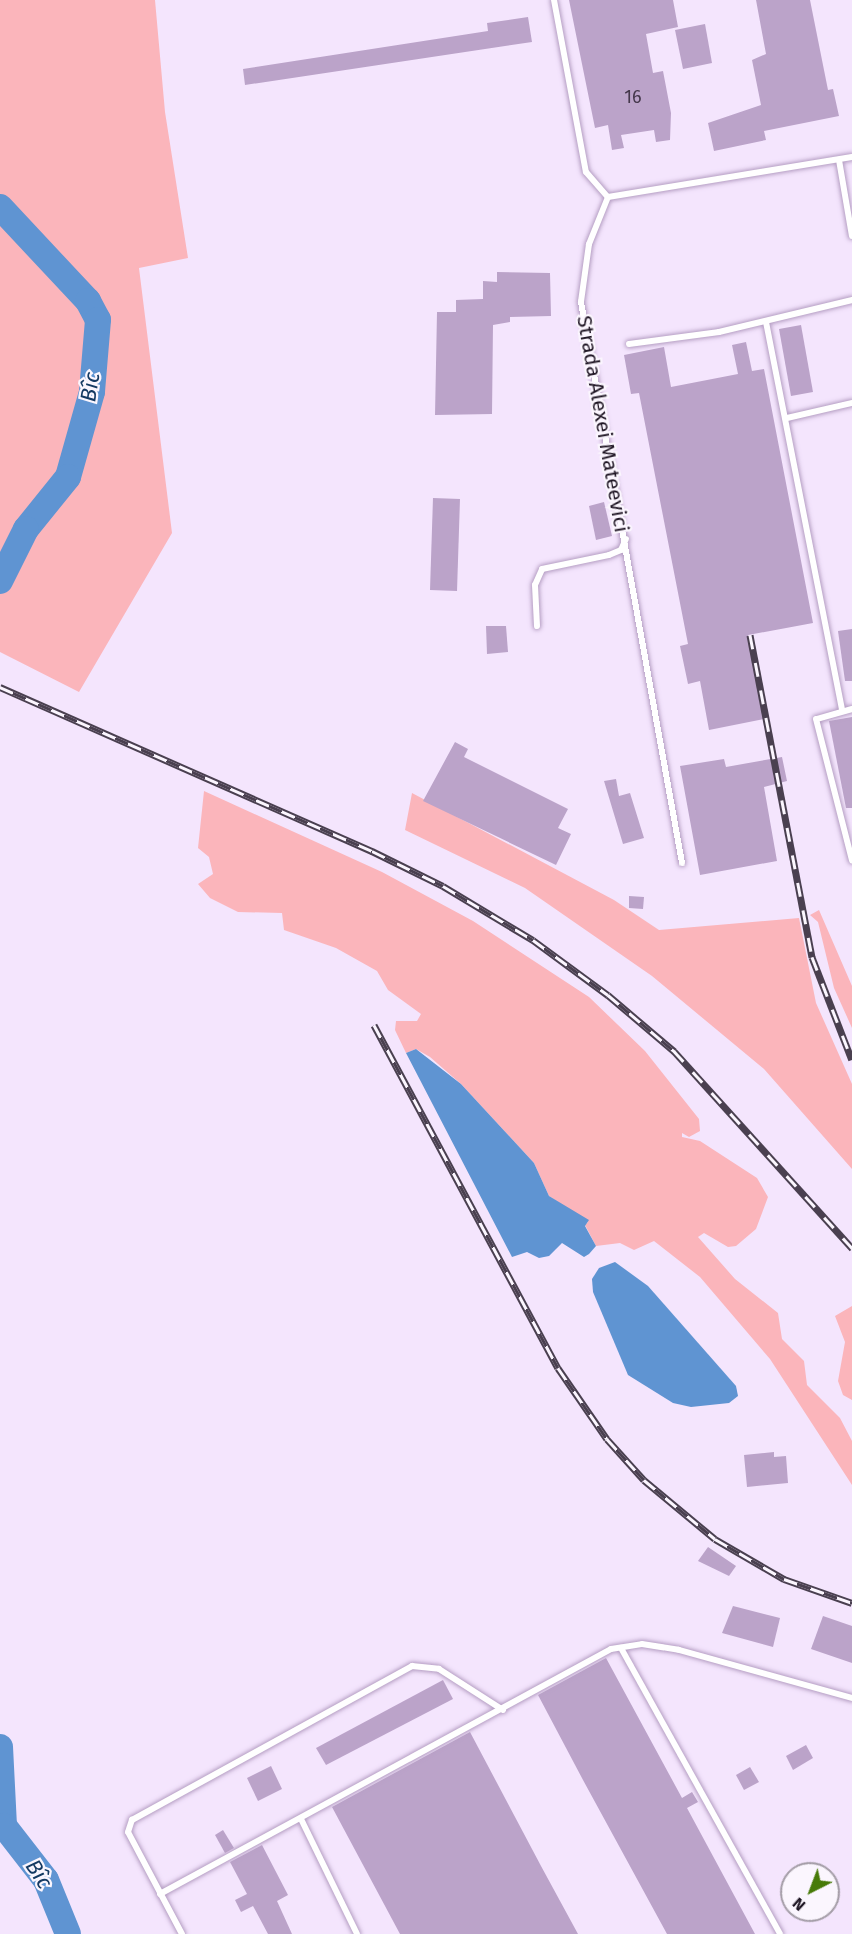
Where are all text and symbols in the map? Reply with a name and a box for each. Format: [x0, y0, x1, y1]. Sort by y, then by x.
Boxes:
house number: 16 [624, 86, 642, 108]
street label: Strada Alexei Mateevici [572, 314, 634, 534]
water label: Bîc [75, 370, 105, 404]
water label: Bîc [20, 1854, 58, 1894]
north arrow [780, 1862, 840, 1922]
text: N [789, 1894, 809, 1915]

